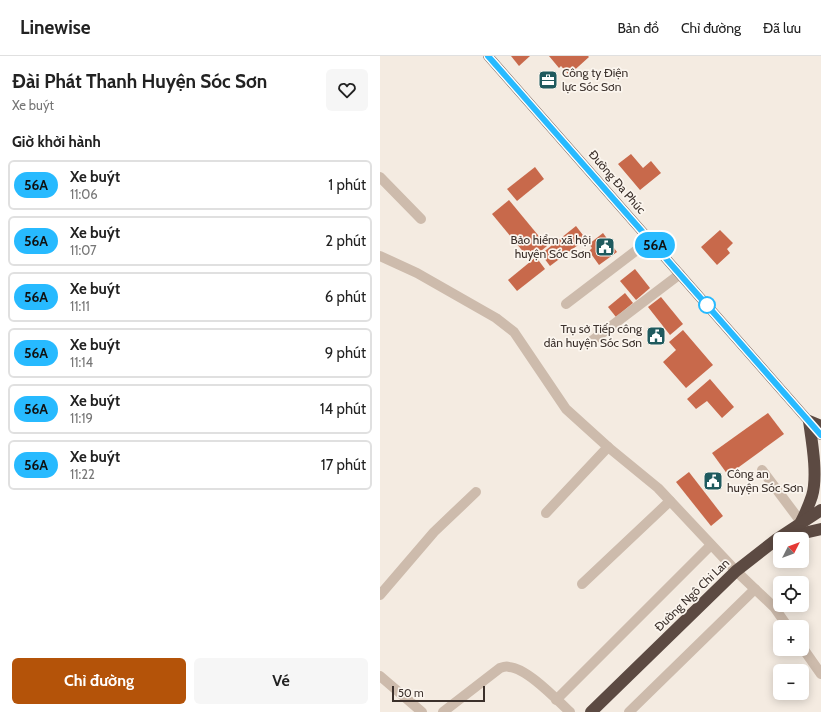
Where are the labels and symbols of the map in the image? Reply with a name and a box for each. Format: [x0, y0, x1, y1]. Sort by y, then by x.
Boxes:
place label: Công ty Điện lực Sóc Sơn [562, 65, 628, 94]
office icon: Công ty Điện lực Sóc Sơn [537, 69, 559, 91]
street label: Đường Đa Phúc [586, 147, 649, 217]
place label: Bảo hiểm xã hội huyện Sóc Sơn [511, 232, 591, 261]
line badge: 56A [632, 232, 678, 258]
public building icon: Bảo hiểm xã hội huyện Sóc Sơn [594, 236, 616, 258]
unlabelled marker [698, 296, 716, 314]
place label: Trụ sở Tiếp công dân huyện Sóc Sơn [544, 321, 643, 350]
public building icon: Trụ sở Tiếp công dân huyện Sóc Sơn [645, 325, 667, 347]
place label: Công an huyện Sóc Sơn [727, 466, 804, 495]
public building icon: Công an huyện Sóc Sơn [702, 470, 724, 492]
north arrow [773, 532, 809, 568]
street label: Đường Ngô Chi Lan [651, 555, 732, 634]
scale bar [392, 684, 485, 703]

